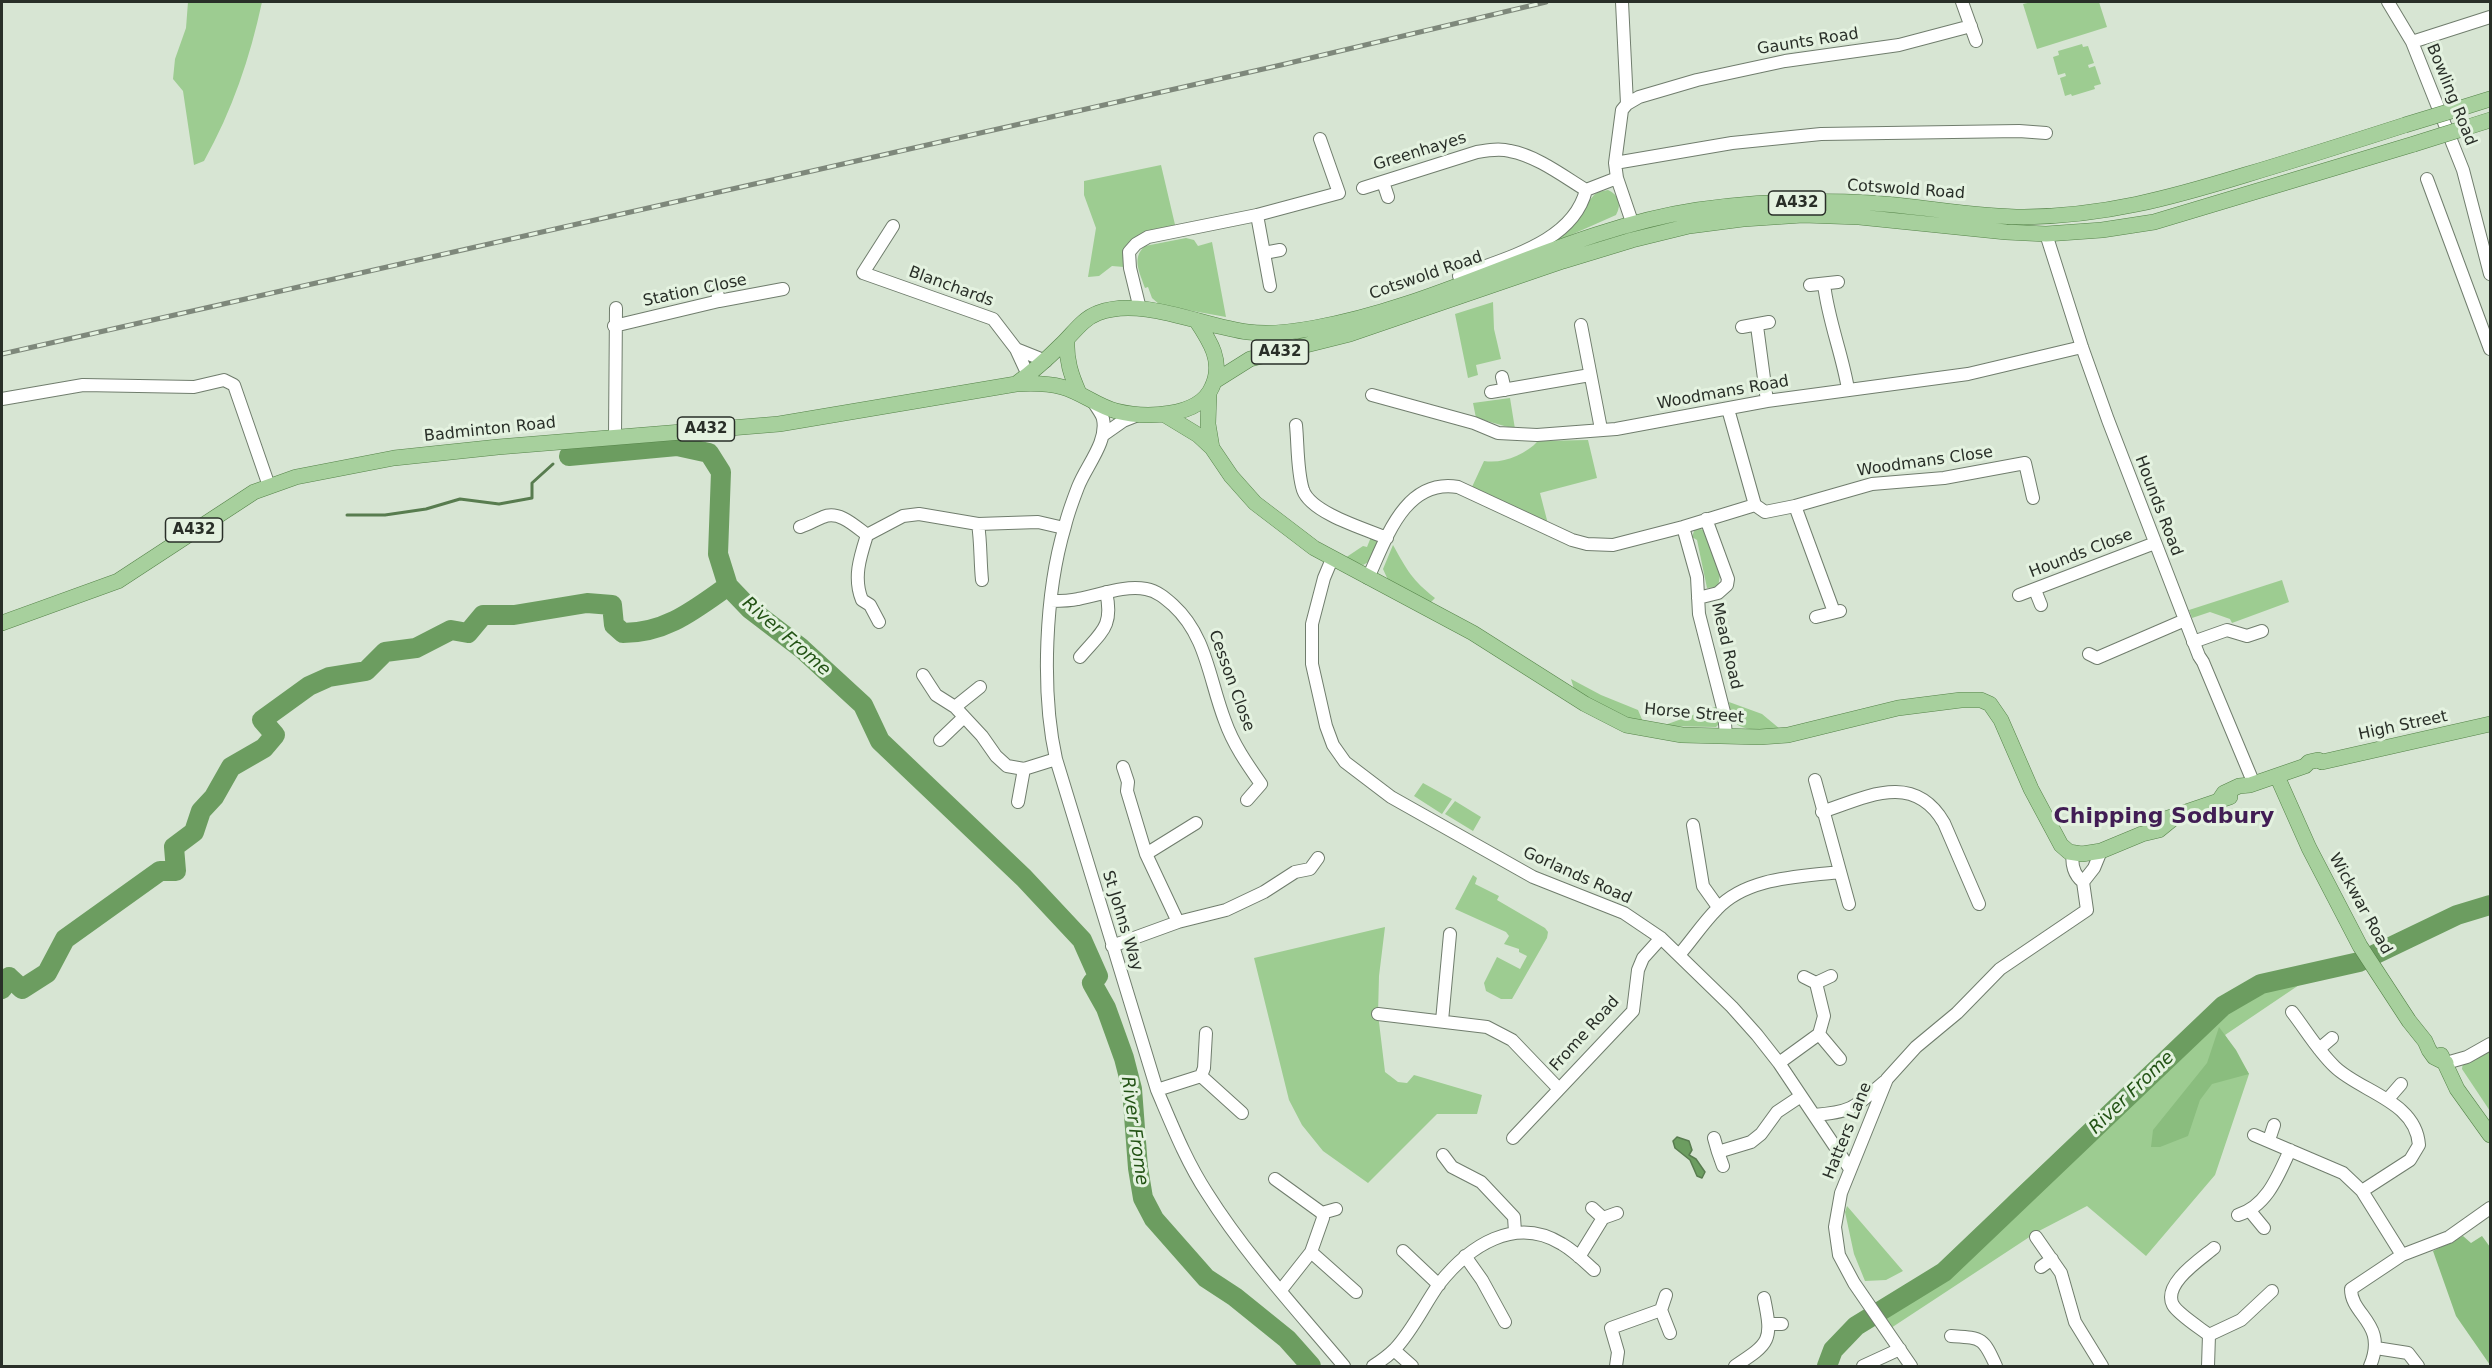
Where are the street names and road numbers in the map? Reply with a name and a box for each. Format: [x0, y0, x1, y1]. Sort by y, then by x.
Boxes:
street label: Gaunts Road [1756, 25, 1860, 59]
street label: Bowling Road [2422, 41, 2480, 149]
street label: Greenhayes [1371, 129, 1469, 175]
street label: Cotswold Road [1846, 176, 1966, 204]
road number: A432 [1768, 191, 1826, 215]
street label: Cotswold Road [1367, 248, 1485, 304]
street label: Blanchards [906, 263, 996, 311]
street label: Station Close [641, 271, 749, 311]
road number: A432 [1252, 340, 1308, 364]
street label: Woodmans Road [1655, 372, 1791, 414]
street label: Badminton Road [423, 414, 557, 446]
road number: A432 [678, 417, 734, 441]
street label: Woodmans Close [1856, 443, 1994, 481]
street label: Hounds Road [2130, 453, 2186, 559]
road number: A432 [166, 518, 222, 542]
street label: Hounds Close [2027, 525, 2135, 583]
street label: Mead Road [1707, 601, 1745, 691]
street label: Cesson Close [1204, 628, 1258, 734]
street label: Horse Street [1643, 700, 1745, 728]
street label: High Street [2357, 707, 2449, 745]
street label: Gorlands Road [1520, 843, 1634, 909]
street label: Wickwar Road [2324, 850, 2396, 958]
street label: St Johns Way [1098, 869, 1146, 973]
street label: Frome Road [1546, 992, 1624, 1076]
street label: Hatters Lane [1820, 1080, 1876, 1182]

